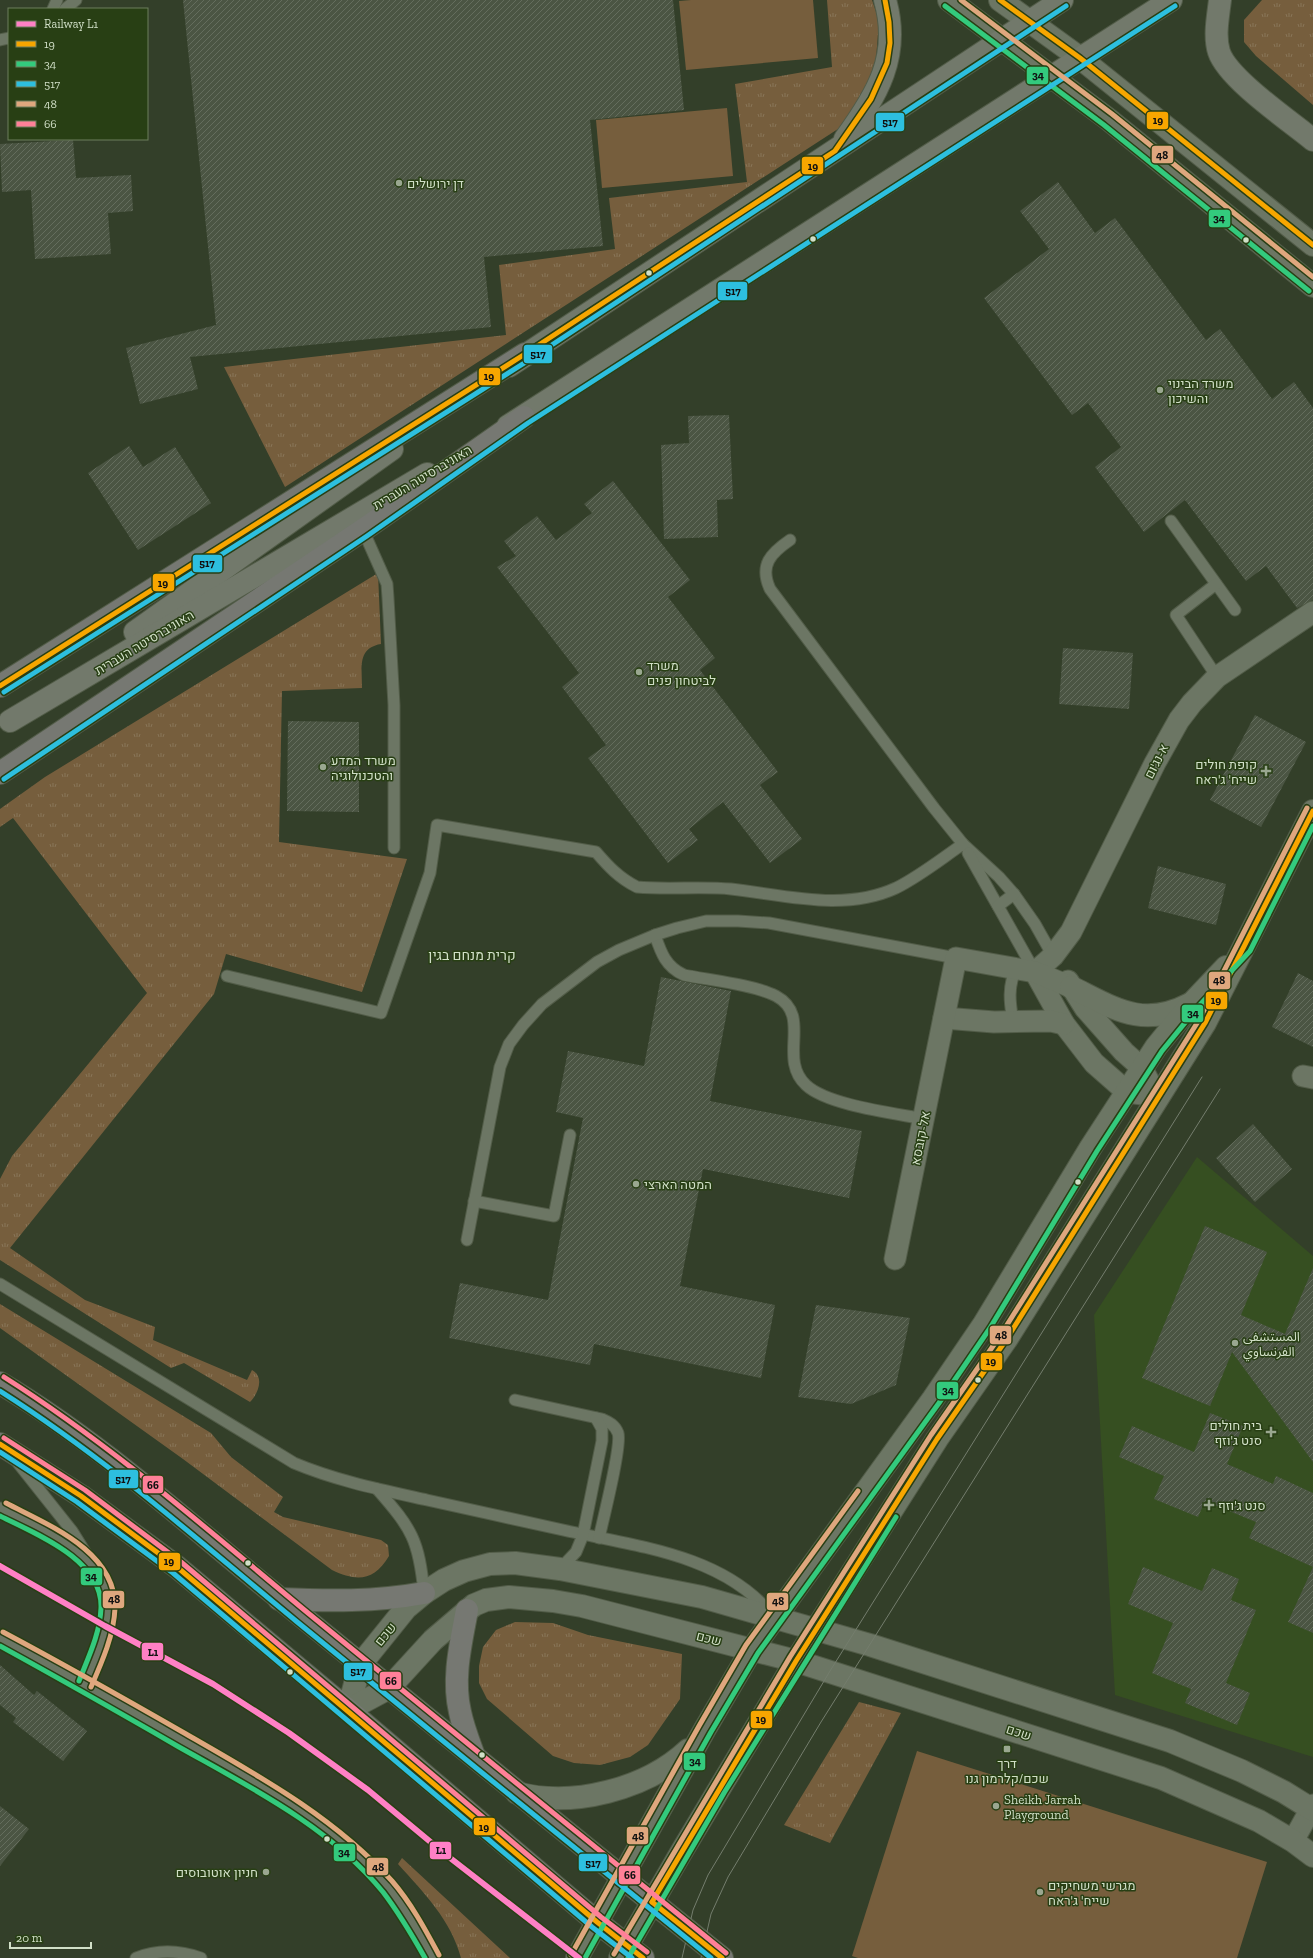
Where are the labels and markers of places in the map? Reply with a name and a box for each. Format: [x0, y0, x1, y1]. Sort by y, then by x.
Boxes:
place label: דן ירושלים [407, 176, 464, 191]
marker: דן ירושלים [394, 178, 404, 188]
unlabelled marker [808, 234, 818, 244]
unlabelled marker [1241, 235, 1251, 245]
unlabelled marker [644, 268, 654, 278]
place label: משרד הבינוי והשיכון [1168, 376, 1234, 406]
marker: משרד הבינוי והשיכון [1155, 385, 1165, 395]
place label: משרד לביטחון פנים [647, 658, 716, 688]
marker: משרד לביטחון פנים [634, 667, 644, 677]
place label: משרד המדע והטכנולוגיה [331, 753, 396, 783]
place label: קופת חולים שייח' ג'ראח [1195, 757, 1257, 787]
marker: משרד המדע והטכנולוגיה [318, 762, 328, 772]
marker: קופת חולים שייח' ג'ראח [1260, 765, 1272, 777]
place label: המטה הארצי [644, 1177, 712, 1192]
unlabelled marker [1073, 1177, 1083, 1187]
marker: המטה הארצי [631, 1179, 641, 1189]
place label: المستشفى الفرنساوي [1243, 1329, 1300, 1362]
marker: المستشفى الفرنساوي [1230, 1338, 1240, 1348]
unlabelled marker [973, 1375, 983, 1385]
place label: בית חולים סנט ג'וזף [1210, 1418, 1262, 1448]
marker: בית חולים סנט ג'וזף [1265, 1426, 1277, 1438]
place label: סנט ג'וזף [1218, 1498, 1266, 1513]
marker: סנט ג'וזף [1203, 1499, 1215, 1511]
unlabelled marker [243, 1558, 253, 1568]
unlabelled marker [285, 1667, 295, 1677]
marker: דרך שכם/קלרמון גנו [1002, 1744, 1012, 1754]
unlabelled marker [477, 1750, 487, 1760]
place label: דרך שכם/קלרמון גנו [965, 1756, 1049, 1786]
place label: Sheikh Jarrah Playground [1004, 1792, 1082, 1822]
marker: Sheikh Jarrah Playground [991, 1801, 1001, 1811]
unlabelled marker [322, 1834, 332, 1844]
place label: חניון אוטובוסים [176, 1865, 258, 1880]
marker: חניון אוטובוסים [261, 1867, 271, 1877]
place label: מגרשי משחיקים שייח' ג'ראח [1048, 1878, 1136, 1908]
marker: מגרשי משחיקים שייח' ג'ראח [1035, 1887, 1045, 1897]

